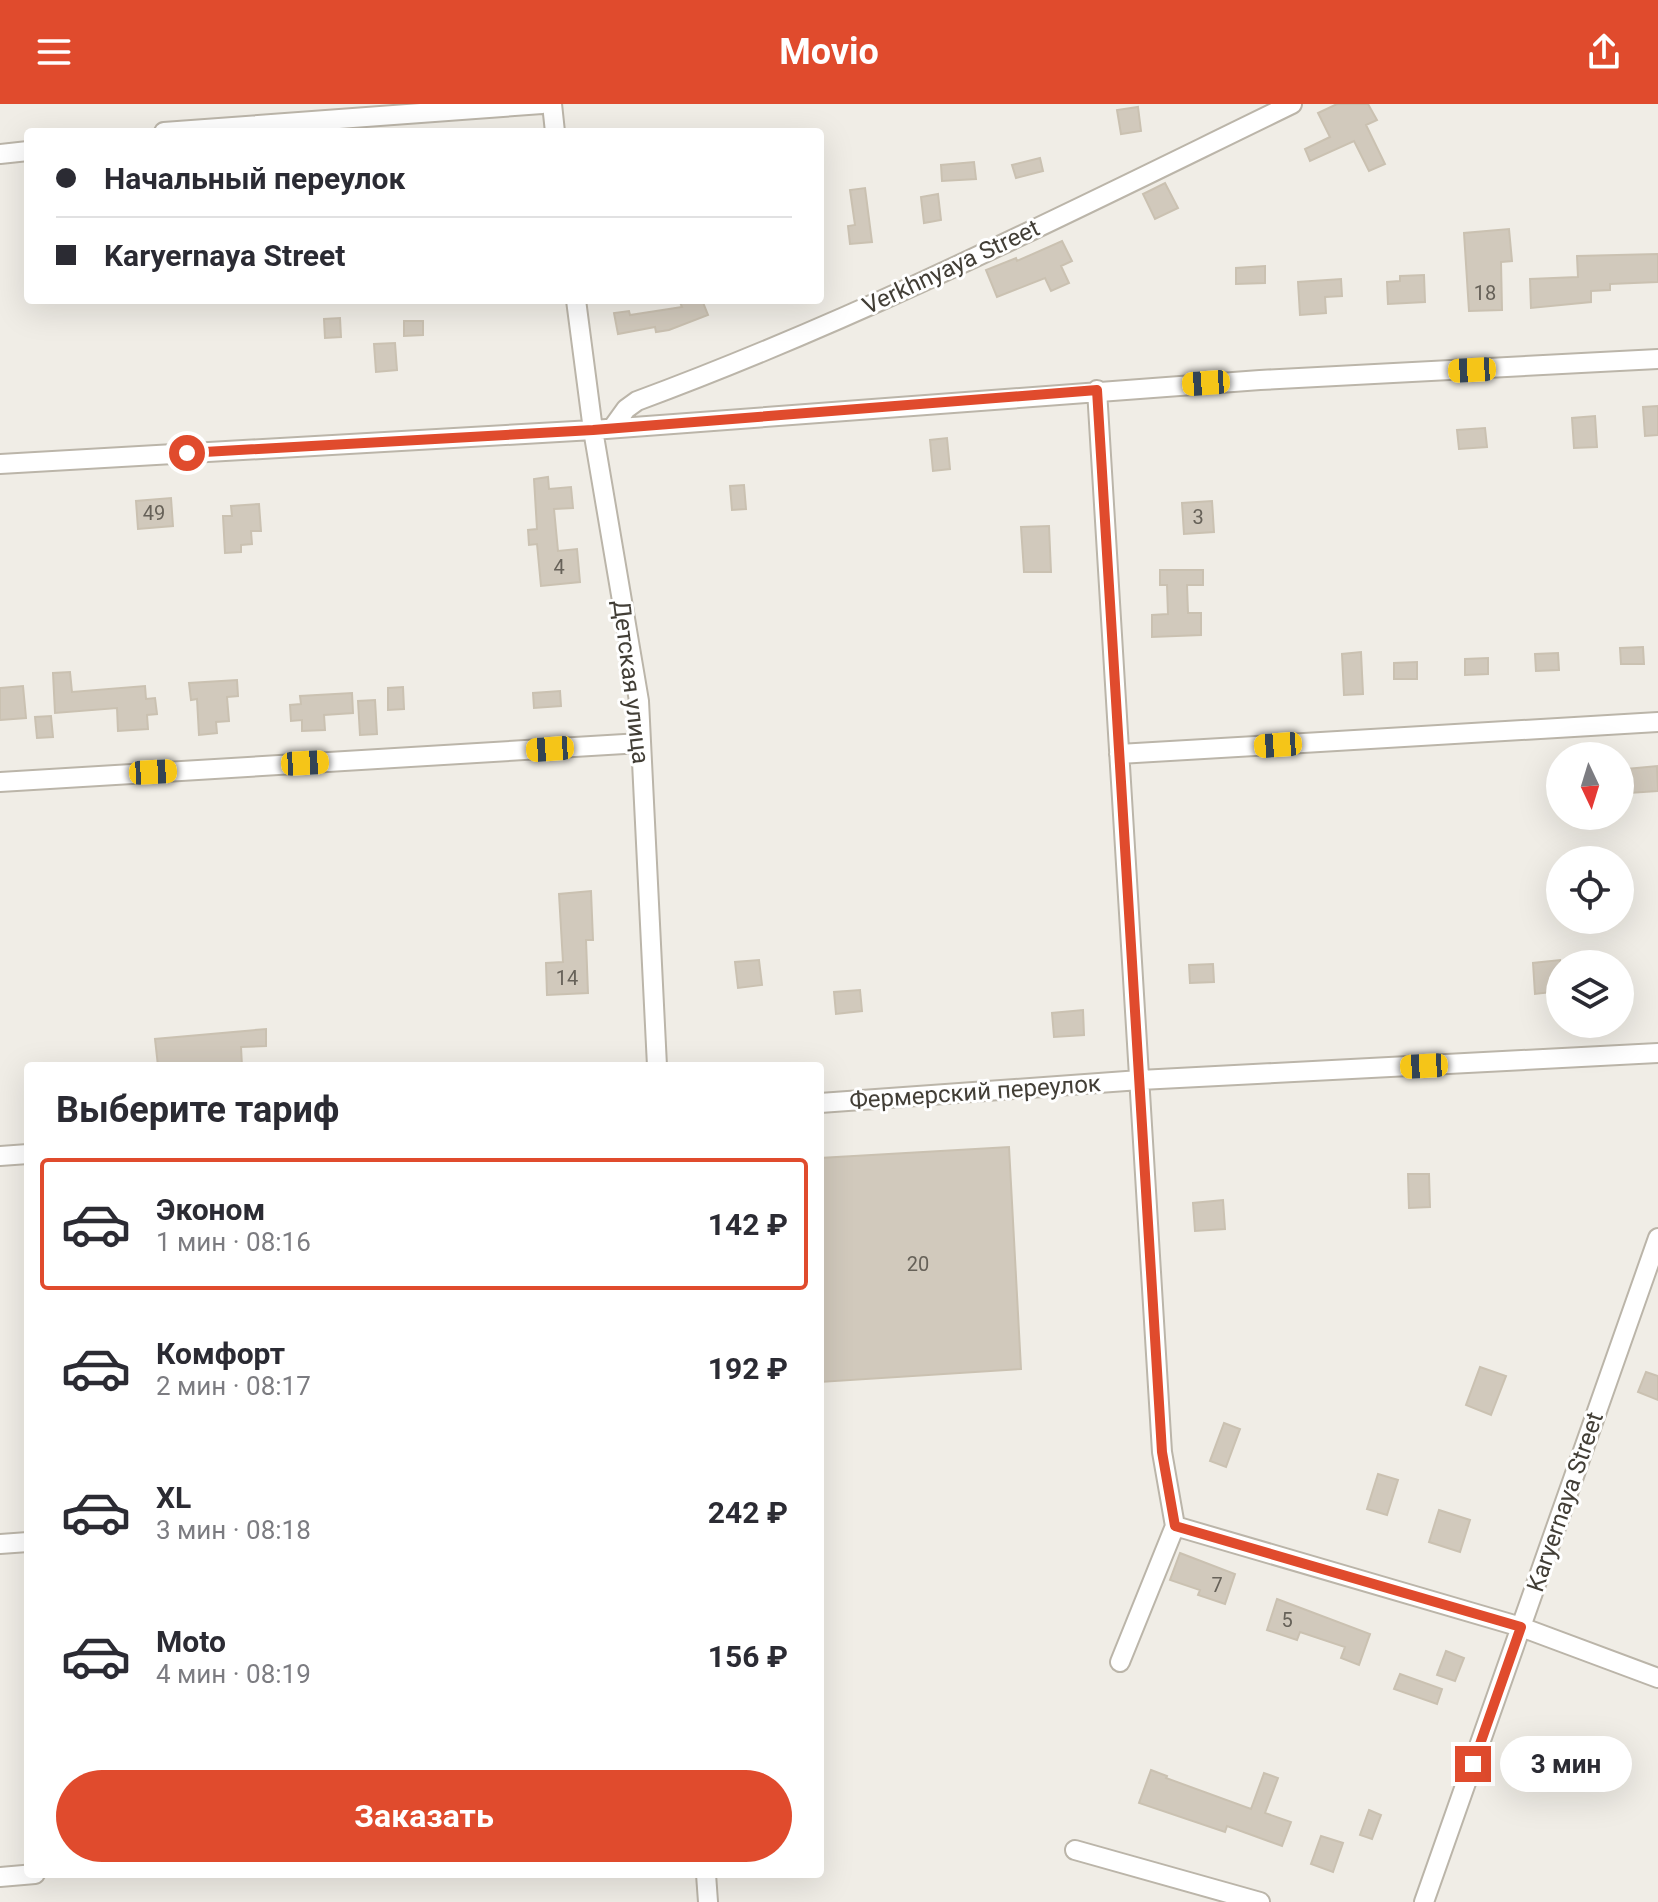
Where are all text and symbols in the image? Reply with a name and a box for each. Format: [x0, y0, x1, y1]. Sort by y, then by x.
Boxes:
icon: menu [32, 30, 76, 74]
icon: share [1582, 30, 1626, 74]
text: Movio [779, 31, 879, 73]
text: Начальный переулок [104, 161, 405, 196]
street label: Verkhnyaya Street [858, 214, 1044, 320]
text: Karyernaya Street [104, 238, 345, 273]
house number: 18 [1474, 281, 1496, 305]
car [1447, 357, 1497, 383]
car [1181, 369, 1231, 397]
route start [169, 435, 205, 471]
house number: 49 [143, 501, 165, 525]
house number: 3 [1192, 505, 1204, 529]
house number: 4 [553, 555, 565, 579]
street label: Детская улица [607, 598, 655, 766]
car [1253, 731, 1303, 759]
car [525, 735, 575, 763]
north arrow [1546, 742, 1634, 830]
map controls [1546, 742, 1634, 1038]
car [280, 750, 330, 776]
car [128, 759, 178, 785]
button: locate [1546, 846, 1634, 934]
button: layers [1546, 950, 1634, 1038]
house number: 14 [556, 966, 578, 990]
car [1399, 1053, 1449, 1079]
street label: Фермерский переулок [848, 1069, 1102, 1115]
text: Выберите тариф [56, 1089, 339, 1131]
icon: car [60, 1188, 132, 1260]
text: Эконом [156, 1192, 265, 1227]
text: 142 ₽ [708, 1207, 788, 1242]
text: 1 мин · 08:16 [156, 1227, 311, 1257]
house number: 20 [907, 1252, 929, 1276]
icon: car [60, 1332, 132, 1404]
text: Комфорт [156, 1336, 285, 1371]
text: 192 ₽ [708, 1351, 788, 1386]
text: 2 мин · 08:17 [156, 1371, 311, 1401]
street label: Karyernaya Street [1521, 1408, 1609, 1596]
icon: car [60, 1476, 132, 1548]
text: XL [156, 1480, 191, 1515]
text: 242 ₽ [708, 1495, 788, 1530]
text: 3 мин · 08:18 [156, 1515, 311, 1545]
house number: 7 [1211, 1573, 1223, 1597]
house number: 5 [1281, 1608, 1293, 1632]
icon: car [60, 1620, 132, 1692]
text: Moto [156, 1624, 226, 1659]
text: 156 ₽ [708, 1639, 788, 1674]
text: 4 мин · 08:19 [156, 1659, 311, 1689]
callout: 3 мин [1501, 1736, 1633, 1792]
route end [1455, 1746, 1491, 1782]
text: 3 мин [1531, 1749, 1601, 1779]
button: Заказать [56, 1770, 792, 1862]

